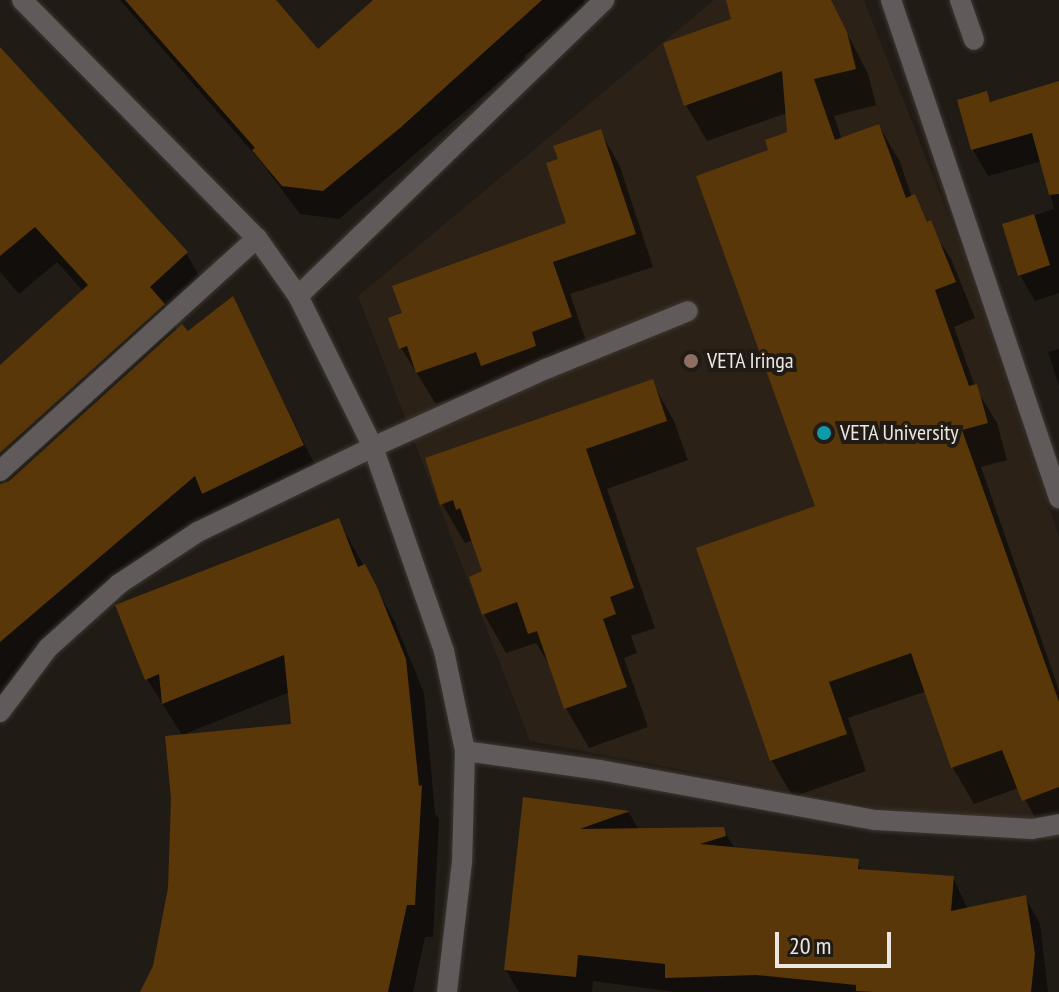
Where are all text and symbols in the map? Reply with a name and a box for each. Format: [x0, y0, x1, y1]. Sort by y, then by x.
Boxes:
place label: VETA Iringa [707, 348, 794, 374]
marker: VETA Iringa [682, 352, 700, 370]
place label: VETA University [840, 420, 959, 446]
marker: VETA University [815, 424, 833, 442]
scale bar [779, 916, 895, 966]
text: 20 m [789, 930, 831, 961]

